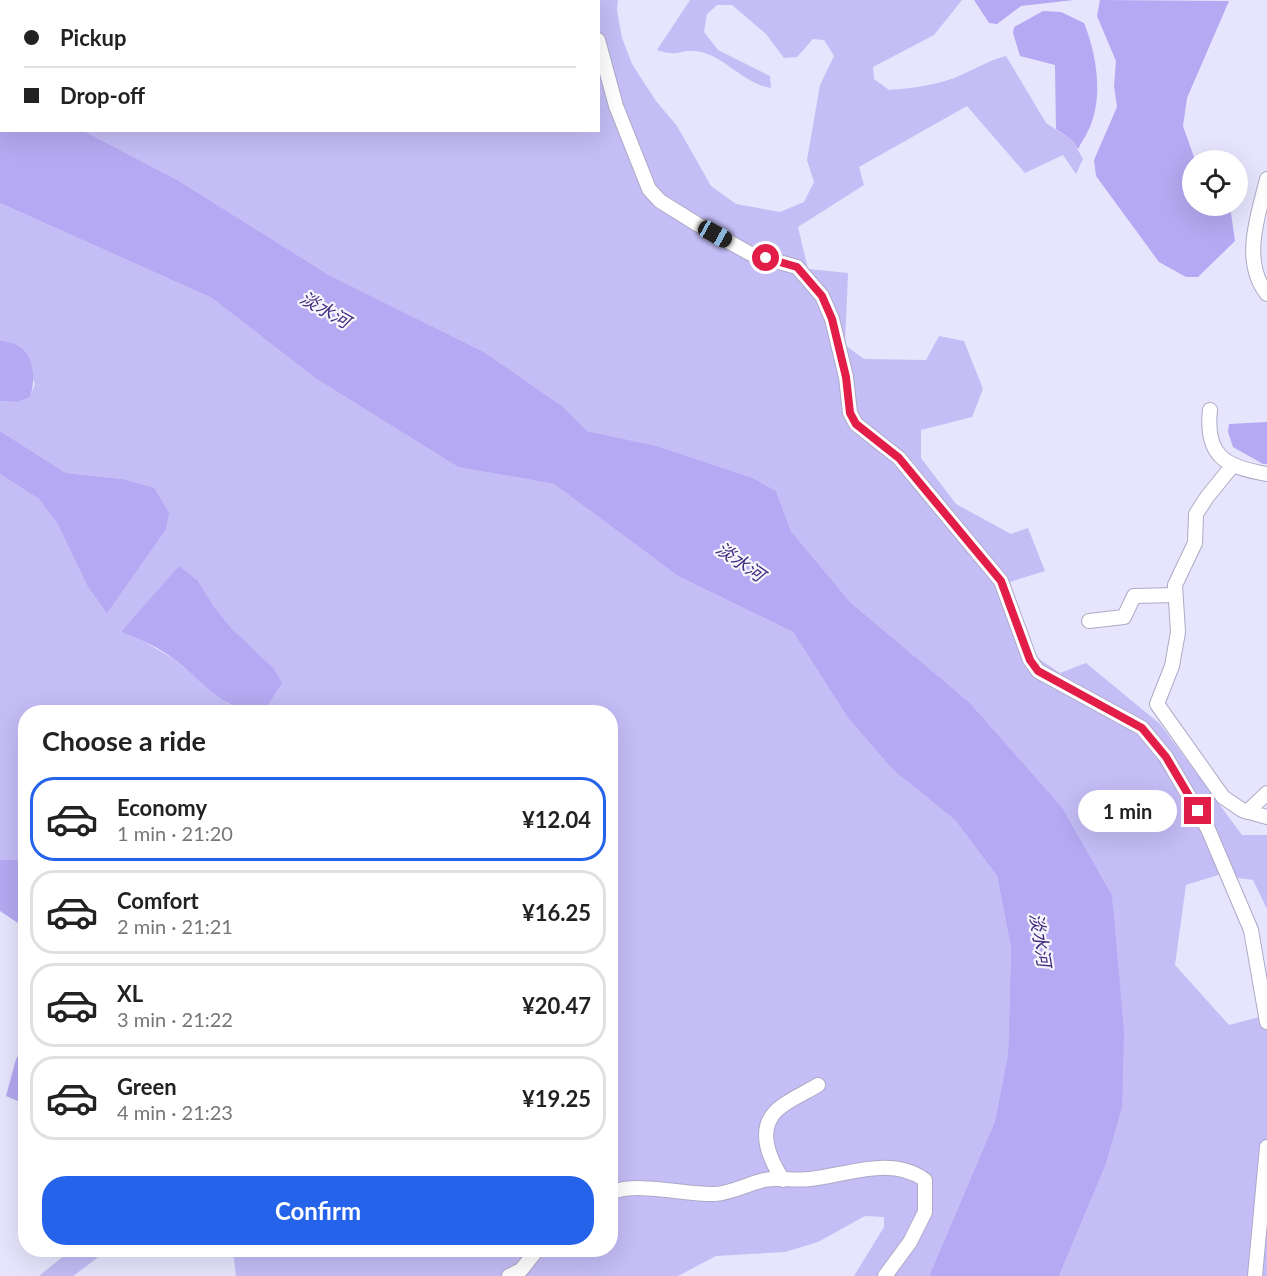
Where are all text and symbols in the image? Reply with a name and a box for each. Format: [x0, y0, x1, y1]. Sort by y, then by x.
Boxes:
text: Pickup [60, 24, 126, 51]
text: Drop-off [60, 82, 145, 109]
map controls [1182, 150, 1248, 216]
button: locate [1182, 150, 1248, 216]
car [695, 217, 735, 251]
route start [752, 244, 779, 271]
water label: 淡水河 [297, 286, 357, 334]
water label: 淡水河 [712, 537, 771, 587]
text: Choose a ride [42, 724, 206, 757]
callout: 1 min [1078, 790, 1177, 832]
icon: car [45, 792, 99, 846]
text: Economy [117, 794, 207, 821]
route end [1184, 797, 1211, 824]
text: 1 min [1103, 799, 1152, 823]
text: ¥12.04 [522, 806, 591, 833]
text: 1 min · 21:20 [117, 821, 233, 845]
icon: car [45, 885, 99, 939]
text: Comfort [117, 887, 199, 914]
text: ¥16.25 [522, 899, 591, 926]
water label: 淡水河 [1026, 911, 1057, 971]
text: 2 min · 21:21 [117, 914, 233, 938]
icon: car [45, 978, 99, 1032]
text: XL [117, 980, 143, 1007]
text: ¥20.47 [522, 992, 591, 1019]
text: 3 min · 21:22 [117, 1007, 233, 1031]
icon: car [45, 1071, 99, 1125]
text: Green [117, 1073, 177, 1100]
text: ¥19.25 [522, 1085, 591, 1112]
text: 4 min · 21:23 [117, 1100, 233, 1124]
button: Confirm [42, 1176, 594, 1245]

